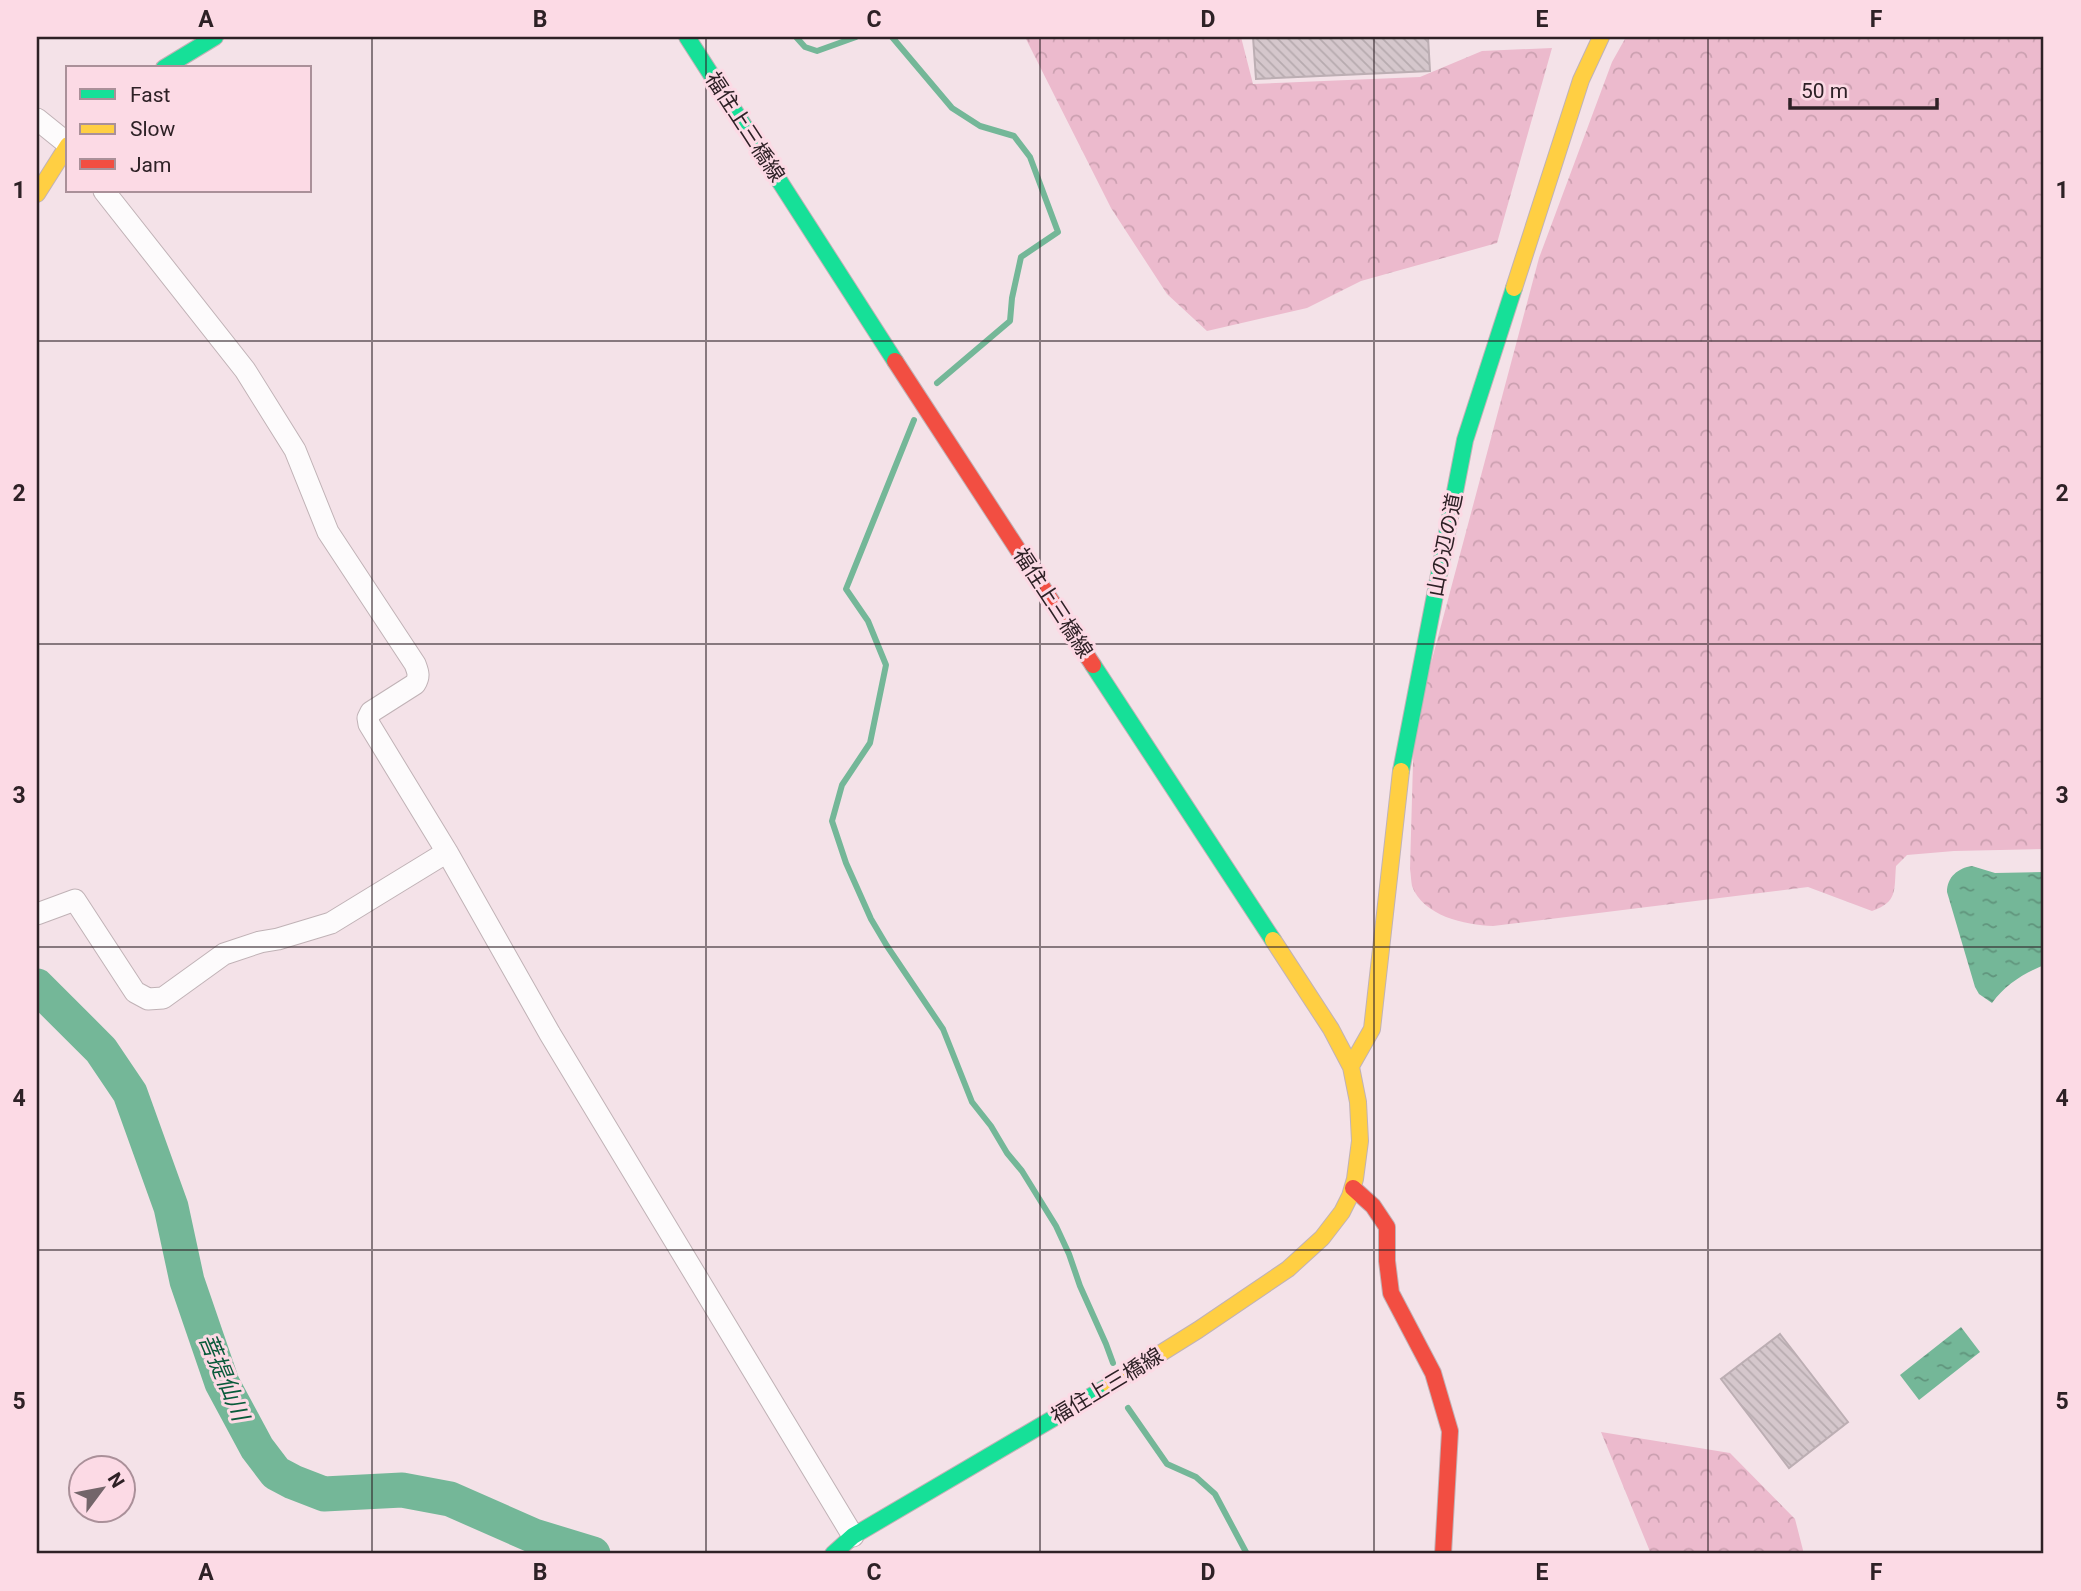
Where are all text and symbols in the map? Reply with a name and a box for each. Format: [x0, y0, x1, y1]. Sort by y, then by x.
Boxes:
text: A [198, 6, 214, 33]
text: B [533, 6, 547, 33]
text: C [866, 6, 882, 33]
text: D [1201, 6, 1215, 33]
text: E [1536, 6, 1549, 33]
text: F [1870, 6, 1883, 33]
legend [66, 66, 312, 192]
scale bar [1790, 66, 1938, 110]
street label: 福住上三橋線 [701, 68, 789, 186]
text: 50 m [1801, 79, 1848, 103]
text: Fast [130, 83, 171, 107]
text: Slow [130, 117, 176, 141]
text: Jam [130, 153, 171, 177]
text: 1 [12, 177, 26, 204]
text: 1 [2055, 177, 2069, 204]
text: 2 [12, 480, 26, 507]
text: 2 [2055, 480, 2069, 507]
street label: 山の辺の道 [1423, 491, 1467, 599]
street label: 福住上三橋線 [1009, 544, 1097, 662]
text: 3 [12, 782, 26, 809]
text: 3 [2055, 782, 2069, 809]
text: 4 [12, 1085, 26, 1112]
text: 4 [2055, 1085, 2069, 1112]
water label: 菩提仙川 [193, 1330, 255, 1428]
street label: 福住上三橋線 [1047, 1343, 1167, 1429]
text: 5 [12, 1388, 26, 1415]
text: 5 [2055, 1388, 2069, 1415]
north arrow [66, 1454, 136, 1524]
text: N [103, 1468, 129, 1492]
text: A [198, 1559, 214, 1586]
text: B [533, 1559, 547, 1586]
text: C [866, 1559, 882, 1586]
text: D [1201, 1559, 1215, 1586]
text: E [1536, 1559, 1549, 1586]
text: F [1870, 1559, 1883, 1586]

